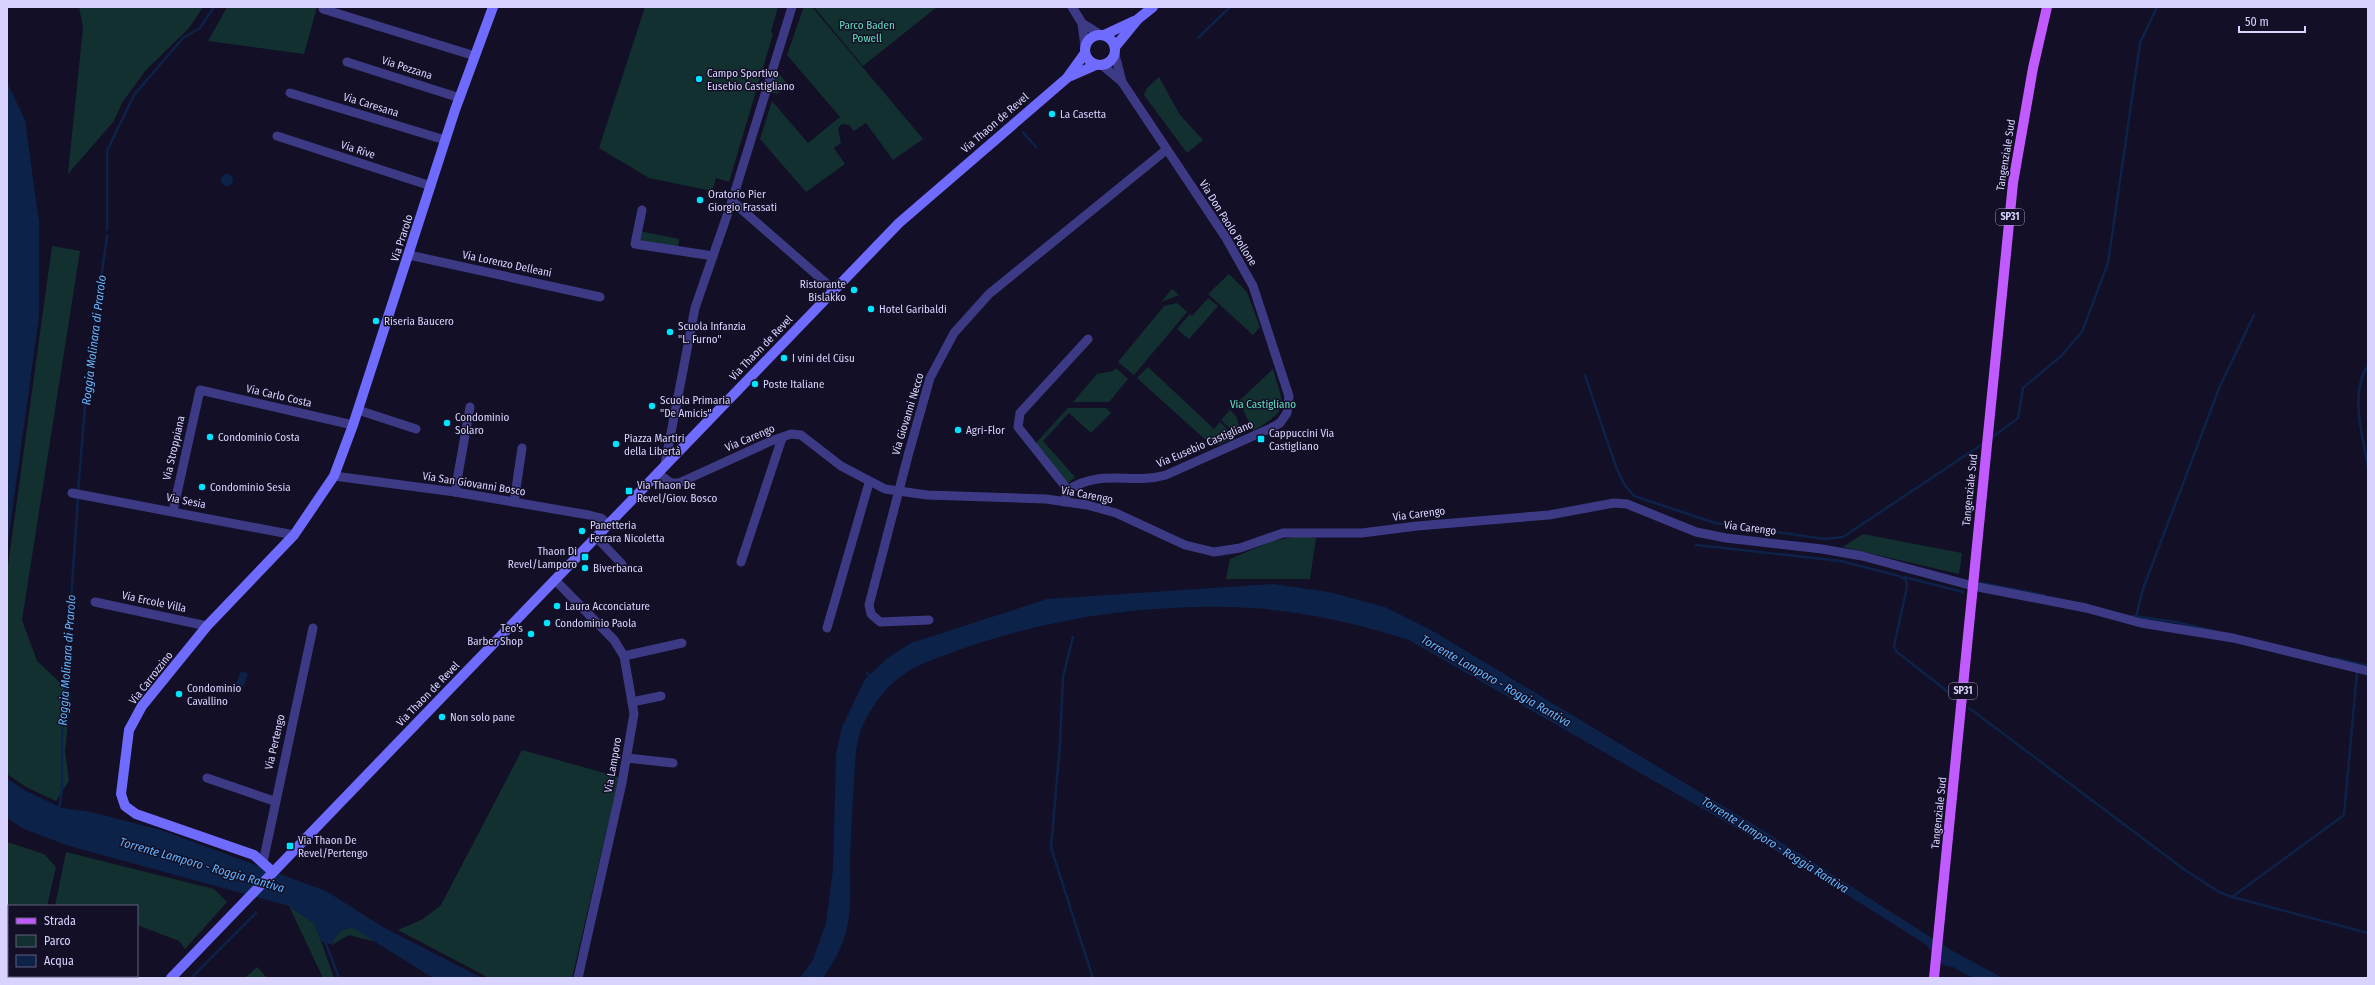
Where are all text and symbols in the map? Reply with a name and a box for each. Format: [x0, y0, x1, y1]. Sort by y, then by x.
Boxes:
scale bar [2239, 8, 2305, 34]
text: 50 m [2245, 15, 2269, 29]
park label: Parco Baden Powell [839, 19, 895, 45]
street label: Via Pezzana [380, 54, 434, 82]
place label: Campo Sportivo Eusebio Castigliano [707, 67, 795, 93]
marker: Campo Sportivo Eusebio Castigliano [694, 74, 704, 84]
street label: Via Caresana [342, 90, 400, 120]
street label: Via Thaon de Revel [959, 90, 1031, 156]
place label: La Casetta [1060, 108, 1106, 121]
marker: La Casetta [1047, 109, 1057, 119]
street label: Tangenziale Sud [1994, 118, 2018, 192]
street label: Via Rive [339, 138, 377, 162]
street label: Via Don Paolo Pollone [1196, 178, 1260, 268]
place label: Oratorio Pier Giorgio Frassati [708, 188, 777, 214]
marker: Oratorio Pier Giorgio Frassati [695, 195, 705, 205]
road number: SP31 [1996, 209, 2024, 225]
street label: Via Prarolo [388, 213, 416, 263]
street label: Via Lorenzo Delleani [461, 248, 553, 280]
water label: Roggia Molinara di Prarolo [79, 274, 109, 406]
place label: Ristorante Bislakko [800, 278, 846, 304]
marker: Ristorante Bislakko [849, 285, 859, 295]
place label: Hotel Garibaldi [879, 303, 947, 316]
marker: Hotel Garibaldi [866, 304, 876, 314]
street label: Via Thaon de Revel [727, 313, 795, 383]
place label: Riseria Baucero [384, 315, 454, 328]
marker: Riseria Baucero [371, 316, 381, 326]
place label: Scuola Infanzia "L. Furno" [678, 320, 746, 346]
marker: Scuola Infanzia "L. Furno" [665, 327, 675, 337]
place label: I vini del Cüsu [792, 352, 855, 365]
marker: I vini del Cüsu [779, 353, 789, 363]
street label: Via Giovanni Necco [889, 371, 927, 457]
place label: Poste Italiane [763, 378, 824, 391]
marker: Poste Italiane [750, 379, 760, 389]
street label: Via Carlo Costa [245, 382, 313, 410]
place label: Scuola Primaria "De Amicis" [660, 394, 730, 420]
park label: Via Castigliano [1230, 398, 1296, 411]
marker: Scuola Primaria "De Amicis" [647, 401, 657, 411]
place label: Condominio Solaro [455, 411, 509, 437]
street label: Via Stroppiana [160, 414, 188, 482]
marker: Condominio Solaro [442, 418, 452, 428]
street label: Via Eusebio Castigliano [1155, 418, 1256, 470]
street label: Via Carengo [723, 422, 777, 454]
place label: Agri-Flor [966, 424, 1005, 437]
marker: Agri-Flor [953, 425, 963, 435]
place label: Cappuccini Via Castigliano [1269, 427, 1334, 453]
place label: Condominio Costa [218, 431, 300, 444]
marker: Condominio Costa [205, 432, 215, 442]
place label: Piazza Martiri della Libertà [624, 432, 685, 458]
marker: Cappuccini Via Castigliano [1256, 434, 1266, 444]
marker: Piazza Martiri della Libertà [611, 439, 621, 449]
street label: Tangenziale Sud [1960, 453, 1980, 527]
street label: Via San Giovanni Bosco [421, 469, 527, 499]
place label: Via Thaon De Revel/Giov. Bosco [637, 479, 718, 505]
place label: Condominio Sesia [210, 481, 291, 494]
marker: Condominio Sesia [197, 482, 207, 492]
street label: Via Carengo [1060, 484, 1114, 506]
marker: Via Thaon De Revel/Giov. Bosco [624, 486, 634, 496]
street label: Via Sesia [165, 491, 207, 511]
street label: Via Carengo [1392, 504, 1446, 524]
street label: Via Carengo [1723, 518, 1777, 538]
place label: Panetteria Ferrara Nicoletta [590, 519, 665, 545]
marker: Panetteria Ferrara Nicoletta [577, 526, 587, 536]
place label: Thaon Di Revel/Lamporo [508, 545, 577, 571]
marker: Thaon Di Revel/Lamporo [580, 552, 590, 562]
place label: Biverbanca [593, 562, 643, 575]
marker: Biverbanca [580, 563, 590, 573]
street label: Via Ercole Villa [121, 589, 187, 615]
water label: Roggia Molinara di Prarolo [55, 594, 79, 726]
place label: Laura Acconciature [565, 600, 650, 613]
marker: Laura Acconciature [552, 601, 562, 611]
place label: Condominio Paola [555, 617, 636, 630]
marker: Condominio Paola [542, 618, 552, 628]
place label: Teo's Barber Shop [467, 622, 523, 648]
marker: Teo's Barber Shop [526, 629, 536, 639]
water label: Torrente Lamporo - Roggia Rantiva [1419, 632, 1573, 730]
street label: Via Carrozzino [126, 649, 176, 707]
street label: Via Thaon de Revel [394, 659, 462, 729]
place label: Condominio Cavallino [187, 682, 241, 708]
road number: SP31 [1949, 683, 1977, 699]
marker: Condominio Cavallino [174, 689, 184, 699]
place label: Non solo pane [450, 711, 515, 724]
marker: Non solo pane [437, 712, 447, 722]
street label: Via Pertengo [262, 713, 288, 771]
street label: Via Lamporo [602, 736, 624, 794]
street label: Tangenziale Sud [1929, 776, 1949, 850]
water label: Torrente Lamporo - Roggia Rantiva [1699, 794, 1851, 896]
place label: Via Thaon De Revel/Pertengo [298, 834, 368, 860]
water label: Torrente Lamporo - Roggia Rantiva [118, 835, 286, 895]
marker: Via Thaon De Revel/Pertengo [285, 841, 295, 851]
legend [8, 905, 138, 977]
text: Strada [44, 914, 76, 928]
text: Parco [44, 934, 71, 948]
text: Acqua [44, 954, 74, 968]

